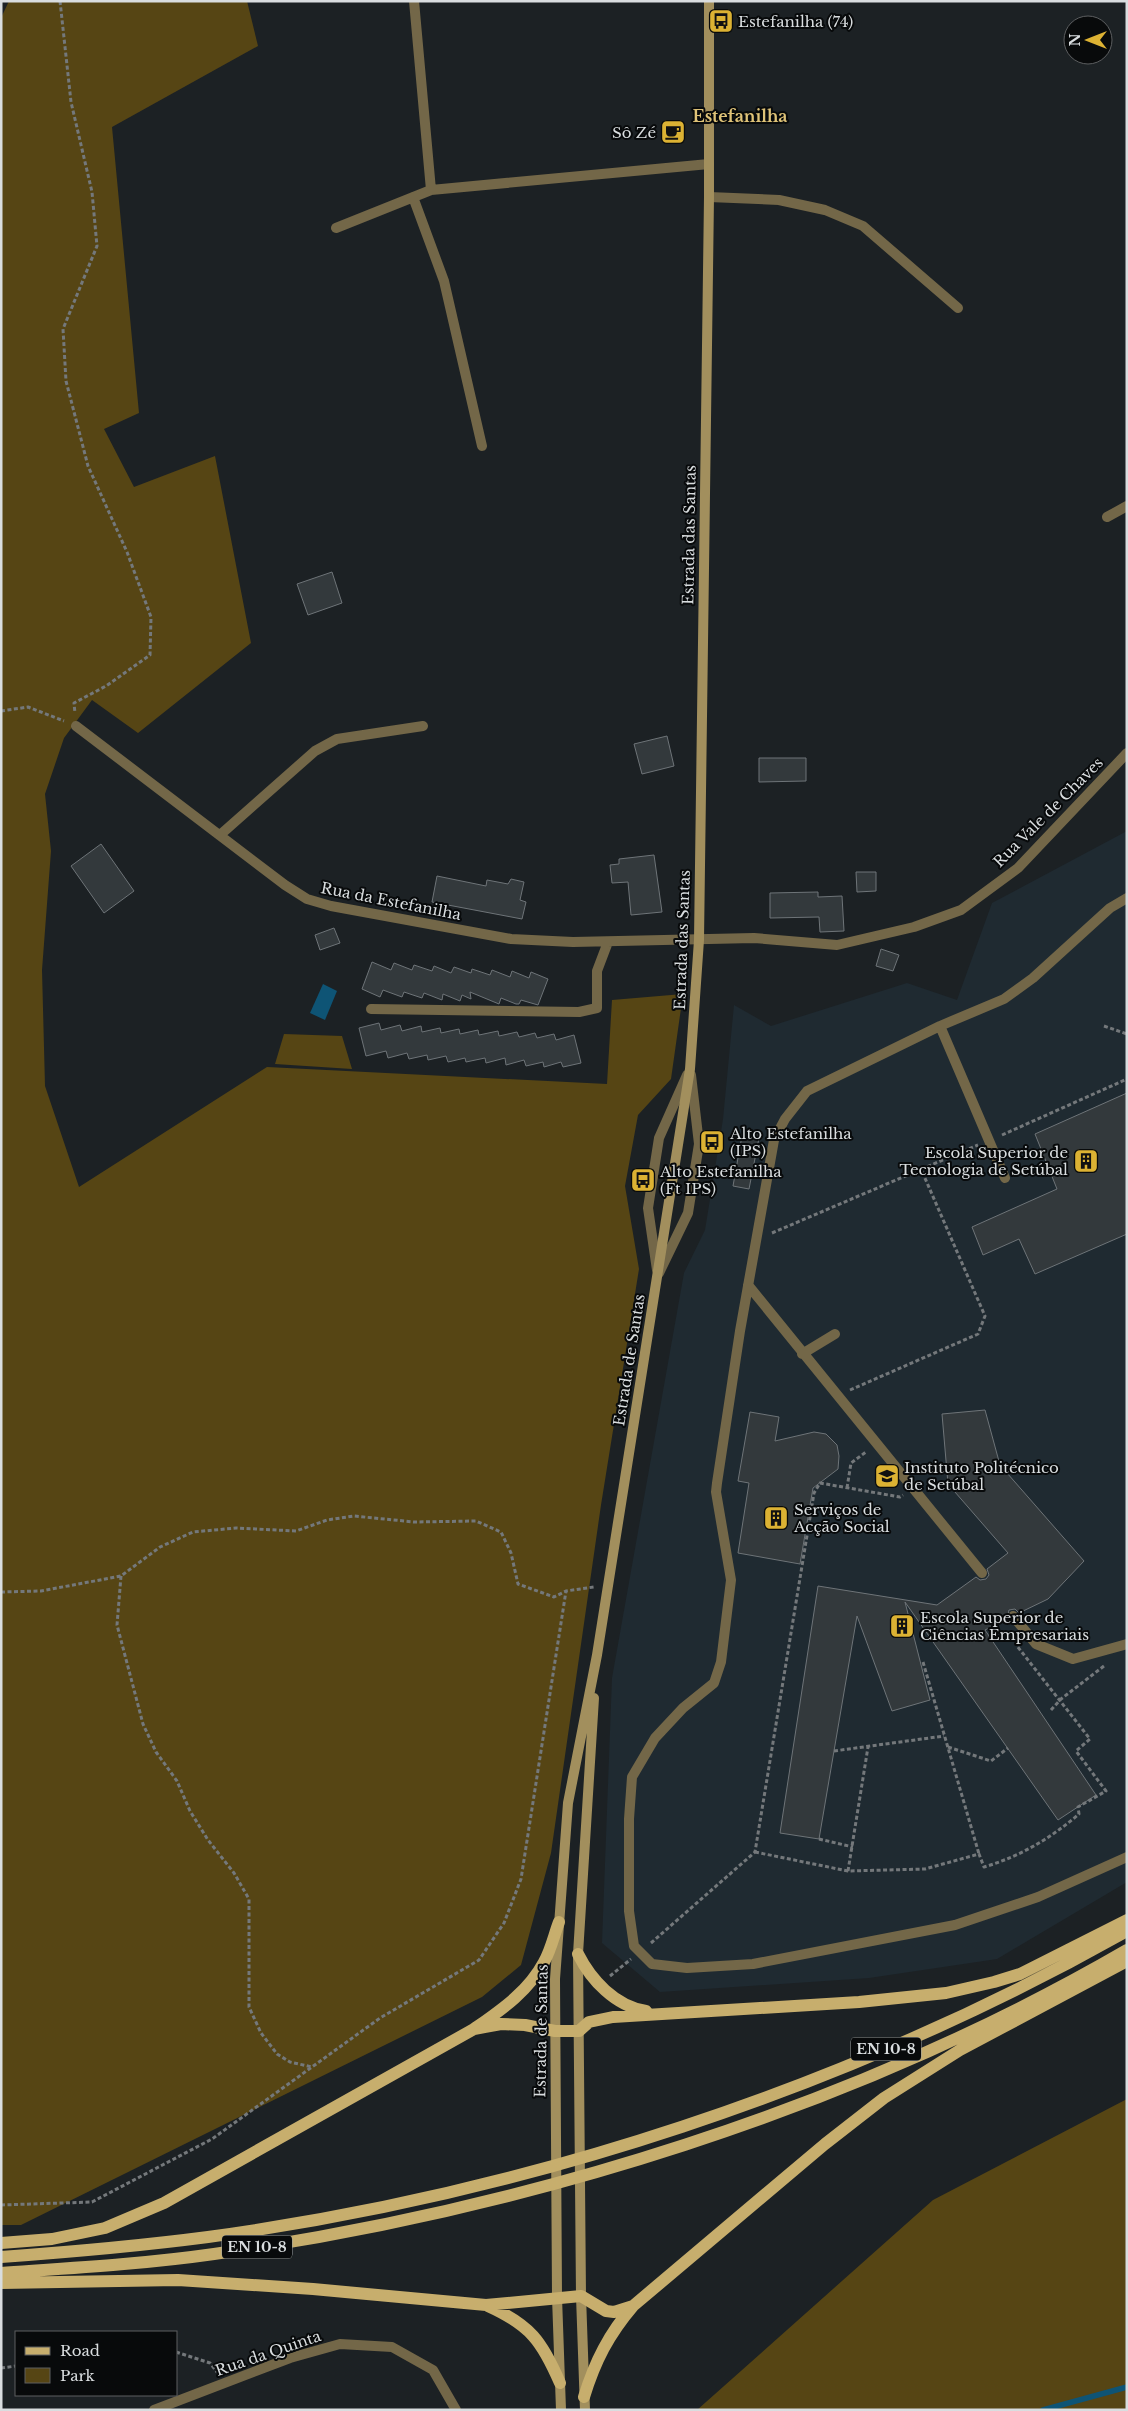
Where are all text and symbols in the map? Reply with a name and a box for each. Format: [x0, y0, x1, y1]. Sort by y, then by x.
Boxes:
bus stop icon: Estefanilha (74) [708, 8, 734, 34]
place label: Estefanilha (74) [738, 12, 853, 31]
north arrow [1063, 15, 1113, 65]
text: N [1066, 33, 1084, 47]
district label: Estefanilha [692, 106, 788, 126]
cafe icon: Sô Zé [660, 119, 686, 145]
place label: Sô Zé [612, 123, 656, 142]
street label: Estrada das Santas [678, 465, 700, 605]
street label: Rua Vale de Chaves [989, 753, 1107, 871]
street label: Estrada das Santas [670, 869, 694, 1010]
street label: Rua da Estefanilha [319, 878, 463, 924]
place label: Alto Estefanilha (IPS) [729, 1124, 852, 1160]
bus stop icon: Alto Estefanilha (IPS) [699, 1129, 725, 1155]
place label: Escola Superior de Tecnologia de Setúbal [900, 1143, 1068, 1179]
building icon: Escola Superior de Tecnologia de Setúbal [1073, 1148, 1099, 1174]
place label: Alto Estefanilha (Ft IPS) [659, 1162, 782, 1198]
bus stop icon: Alto Estefanilha (Ft IPS) [630, 1167, 656, 1193]
street label: Estrada de Santas [609, 1292, 649, 1427]
place label: Instituto Politécnico de Setúbal [904, 1458, 1059, 1494]
school or university icon: Instituto Politécnico de Setúbal [874, 1463, 900, 1489]
place label: Serviços de Acção Social [793, 1500, 890, 1536]
building icon: Serviços de Acção Social [763, 1505, 789, 1531]
place label: Escola Superior de Ciências Empresariais [920, 1608, 1089, 1644]
building icon: Escola Superior de Ciências Empresariais [889, 1613, 915, 1639]
street label: Estrada de Santas [530, 1964, 552, 2098]
road number: EN 10-8 [851, 2038, 921, 2060]
road number: EN 10-8 [222, 2236, 292, 2258]
street label: Rua da Quinta [213, 2326, 324, 2380]
legend [15, 2331, 178, 2396]
text: Road [60, 2341, 100, 2360]
text: Park [60, 2366, 96, 2385]

